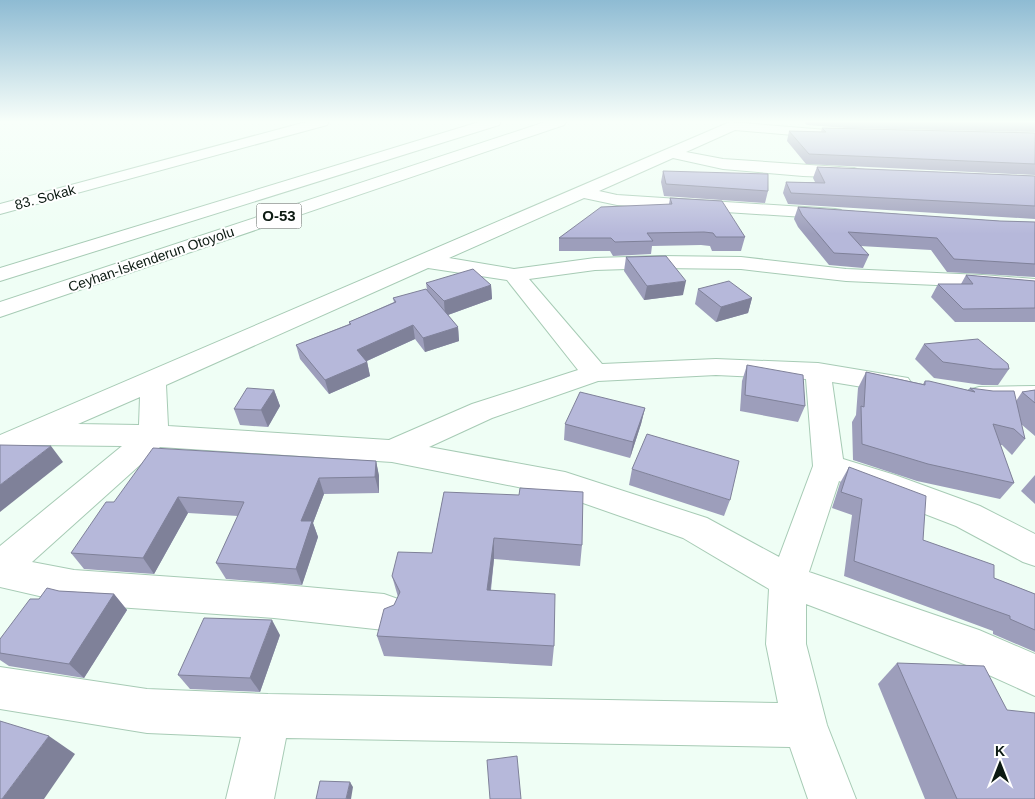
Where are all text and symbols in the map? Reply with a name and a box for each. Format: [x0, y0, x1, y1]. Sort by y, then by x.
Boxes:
street label: 83. Sokak [13, 181, 78, 213]
road number: O-53 [256, 204, 302, 228]
street label: Ceyhan-İskenderun Otoyolu [66, 222, 236, 295]
north arrow [975, 739, 1025, 789]
text: K [995, 743, 1005, 759]

